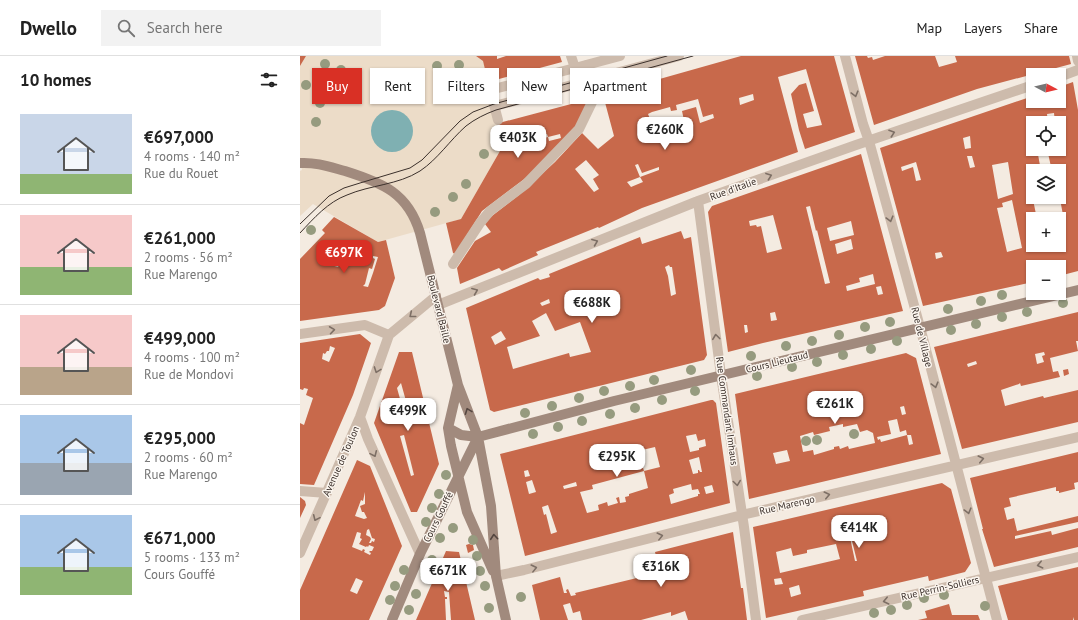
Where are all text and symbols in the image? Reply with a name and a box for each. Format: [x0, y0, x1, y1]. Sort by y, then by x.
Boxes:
search box [101, 10, 381, 46]
text: Dwello [20, 16, 77, 40]
icon: search [115, 17, 137, 39]
text: Search here [147, 18, 223, 37]
text: Map [916, 19, 942, 37]
text: Layers [964, 19, 1002, 37]
text: Share [1024, 19, 1058, 37]
chip: Buy [312, 68, 362, 104]
chip: Rent [370, 68, 425, 104]
chip: Filters [433, 68, 499, 104]
chip: New [507, 68, 562, 104]
chip: Apartment [570, 68, 661, 104]
north arrow [1026, 68, 1066, 108]
map controls [1026, 68, 1066, 300]
text: 10 homes [20, 69, 91, 91]
icon: filters [258, 69, 280, 91]
one-way arrow [850, 90, 859, 97]
button: locate [1026, 116, 1066, 156]
pin: €260K [637, 117, 693, 151]
text: €260K [646, 121, 684, 138]
pin: €403K [490, 125, 546, 159]
text: €697,000 [144, 126, 214, 148]
text: €403K [499, 129, 537, 146]
one-way arrow [888, 129, 895, 138]
icon: home [52, 130, 100, 178]
text: 4 rooms · 140 m² [144, 148, 240, 165]
button: layers [1026, 164, 1066, 204]
text: Rue du Rouet [144, 165, 218, 182]
one-way arrow [765, 172, 772, 181]
street label: Rue d'Italie [708, 175, 758, 203]
button: + [1026, 212, 1066, 252]
one-way arrow [885, 215, 894, 222]
text: €261,000 [144, 227, 216, 249]
icon: home [52, 231, 100, 279]
one-way arrow [592, 239, 599, 247]
pin: €697K [316, 240, 372, 274]
text: €697K [325, 244, 363, 261]
text: 2 rooms · 56 m² [144, 249, 233, 266]
button: − [1026, 260, 1066, 300]
text: Rue Marengo [144, 266, 218, 283]
street label: Boulevard Baille [424, 273, 454, 345]
one-way arrow [471, 287, 478, 295]
pin: €688K [564, 290, 620, 324]
text: €688K [573, 294, 611, 311]
street label: Rue de Village [908, 306, 936, 368]
one-way arrow [410, 311, 417, 318]
one-way arrow [329, 326, 335, 335]
text: €499,000 [144, 327, 216, 349]
icon: home [52, 331, 100, 379]
one-way arrow [712, 333, 721, 340]
street label: Cours Lieutaud [744, 348, 810, 376]
text: 4 rooms · 100 m² [144, 349, 240, 366]
street label: Rue Commandant Imhaus [713, 356, 741, 466]
text: Rue de Mondovi [144, 366, 234, 383]
one-way arrow [374, 366, 382, 373]
one-way arrow [930, 382, 938, 388]
pin: €261K [807, 391, 863, 425]
text: €261K [816, 395, 854, 412]
pin: €499K [380, 398, 436, 432]
text: €499K [389, 402, 427, 419]
one-way arrow [464, 407, 472, 414]
street label: Avenue de Toulon [320, 424, 362, 498]
text: €295,000 [144, 427, 216, 449]
icon: home [52, 431, 100, 479]
pin: €295K [589, 444, 645, 478]
text: €295K [598, 448, 636, 465]
text: 2 rooms · 60 m² [144, 449, 233, 466]
one-way arrow [369, 449, 377, 457]
one-way arrow [978, 456, 984, 464]
text: Rue Marengo [144, 466, 218, 483]
one-way arrow [732, 480, 741, 486]
street label: Cours Gouffé [420, 490, 456, 544]
street label: Rue Marengo [758, 492, 816, 518]
one-way arrow [824, 492, 830, 500]
one-way arrow [963, 507, 971, 514]
one-way arrow [312, 515, 320, 522]
pin: €414K [831, 515, 887, 549]
text: €414K [840, 519, 878, 536]
text: €671,000 [144, 527, 216, 549]
icon: home [52, 531, 100, 579]
one-way arrow [656, 532, 663, 541]
one-way arrow [490, 534, 499, 540]
text: 5 rooms · 133 m² [144, 549, 240, 566]
pin: €316K [633, 554, 689, 588]
pin: €671K [420, 558, 476, 592]
text: €316K [642, 558, 680, 575]
one-way arrow [1037, 561, 1043, 569]
text: €671K [429, 562, 467, 579]
one-way arrow [530, 564, 537, 573]
text: Cours Gouffé [144, 566, 215, 583]
street label: Rue Perrin-Solliers [900, 573, 980, 603]
one-way arrow [883, 596, 889, 604]

